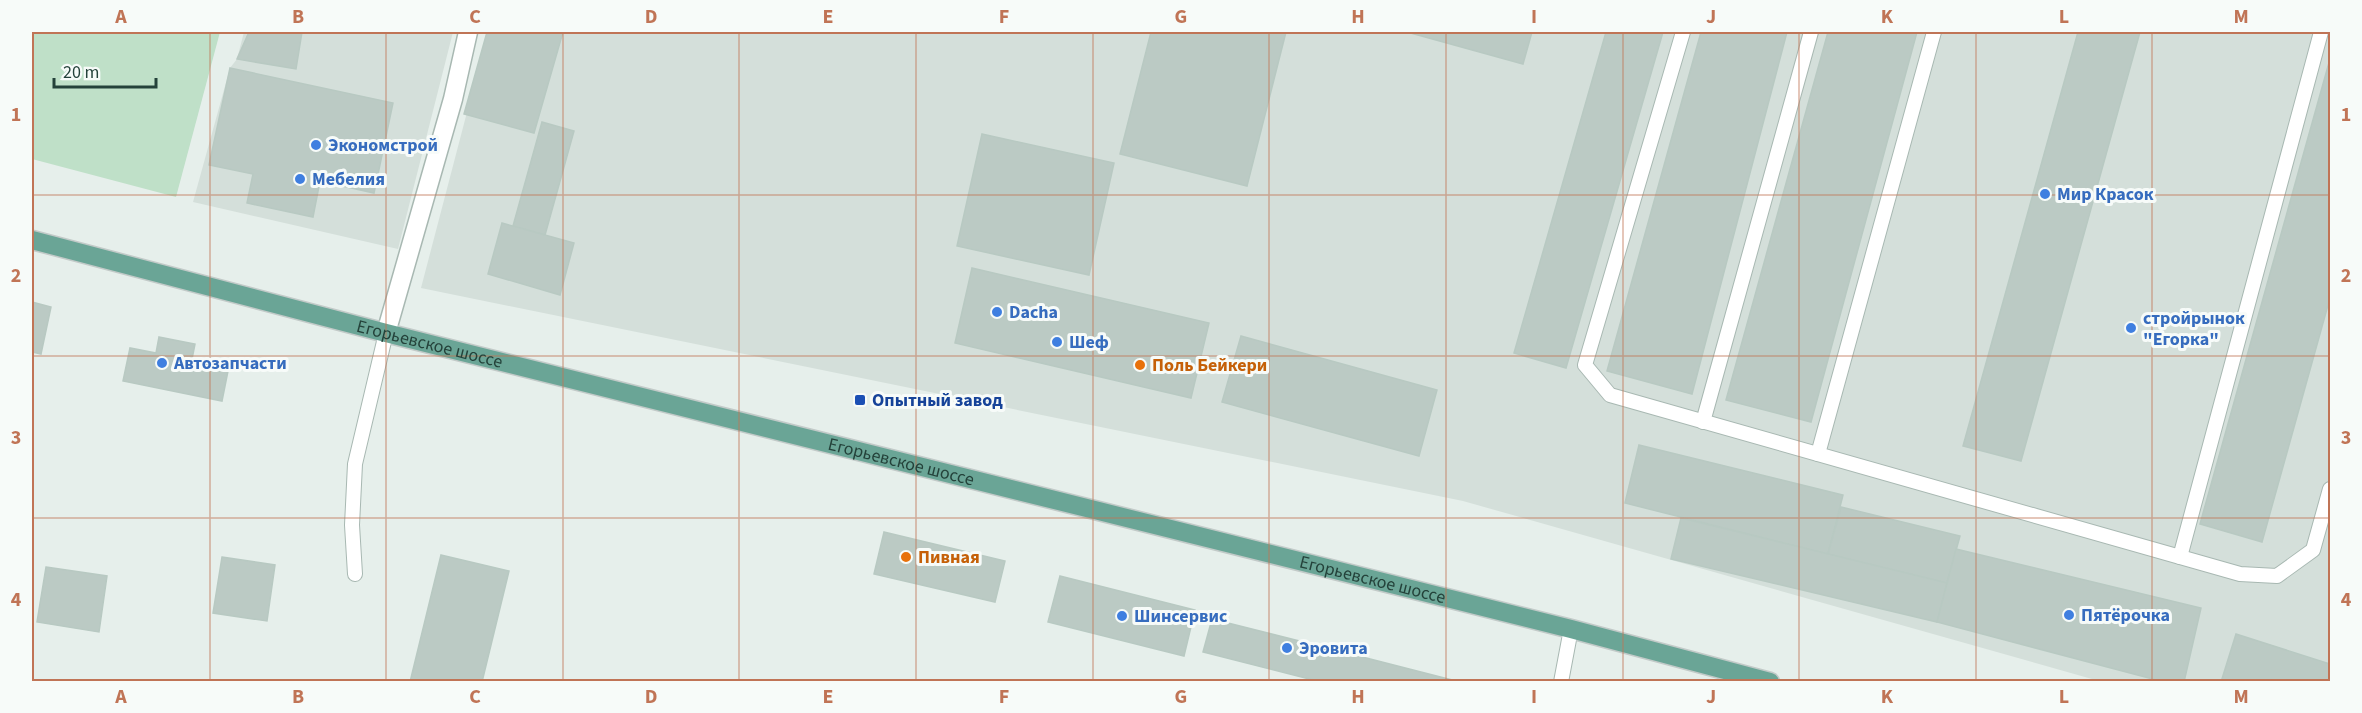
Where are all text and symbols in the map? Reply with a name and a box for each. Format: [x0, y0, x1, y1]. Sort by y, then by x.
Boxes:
text: A [114, 3, 127, 31]
text: B [292, 3, 304, 31]
text: C [469, 3, 481, 31]
text: D [645, 3, 657, 31]
text: E [823, 3, 833, 31]
text: F [999, 3, 1009, 31]
text: G [1175, 3, 1187, 31]
text: H [1351, 3, 1365, 31]
text: I [1531, 3, 1537, 31]
text: J [1706, 3, 1716, 31]
text: K [1881, 3, 1894, 31]
text: L [2059, 3, 2069, 31]
text: M [2233, 3, 2249, 31]
scale bar [54, 51, 156, 89]
text: 20 m [63, 60, 99, 85]
text: 1 [11, 101, 21, 129]
text: 1 [2341, 101, 2351, 129]
place label: Экономстрой [328, 133, 438, 158]
marker: Экономстрой [309, 138, 323, 152]
place label: Мебелия [312, 167, 385, 192]
marker: Мебелия [293, 172, 307, 186]
place label: Мир Красок [2057, 182, 2154, 207]
marker: Мир Красок [2038, 187, 2052, 201]
text: 2 [11, 262, 21, 290]
text: 2 [2341, 262, 2351, 290]
place label: Dacha [1009, 300, 1058, 325]
marker: Dacha [990, 305, 1004, 319]
place label: стройрынок "Егорка" [2143, 306, 2245, 352]
street label: Егорьевское шоссе [354, 313, 505, 374]
marker: стройрынок "Егорка" [2124, 321, 2138, 335]
place label: Шеф [1069, 330, 1109, 355]
marker: Шеф [1050, 335, 1064, 349]
place label: Автозапчасти [173, 351, 287, 376]
place label: Поль Бейкери [1152, 353, 1267, 378]
marker: Автозапчасти [155, 356, 169, 370]
marker: Поль Бейкери [1133, 358, 1147, 372]
place label: Опытный завод [872, 388, 1003, 413]
marker: Опытный завод [853, 393, 867, 407]
text: 3 [11, 424, 21, 452]
text: 3 [2341, 424, 2351, 452]
street label: Егорьевское шоссе [825, 431, 977, 492]
place label: Пивная [918, 545, 980, 570]
street label: Егорьевское шоссе [1297, 549, 1448, 610]
marker: Пивная [899, 550, 913, 564]
text: 4 [11, 586, 22, 614]
text: 4 [2341, 586, 2352, 614]
place label: Пятёрочка [2081, 603, 2170, 628]
place label: Шинсервис [1134, 604, 1228, 629]
marker: Пятёрочка [2062, 608, 2076, 622]
marker: Шинсервис [1115, 609, 1129, 623]
place label: Эровита [1299, 636, 1368, 661]
marker: Эровита [1280, 641, 1294, 655]
text: A [114, 683, 127, 711]
text: B [292, 683, 304, 711]
text: C [469, 683, 481, 711]
text: D [645, 683, 657, 711]
text: E [823, 683, 833, 711]
text: F [999, 683, 1009, 711]
text: G [1175, 683, 1187, 711]
text: H [1351, 683, 1365, 711]
text: I [1531, 683, 1537, 711]
text: J [1706, 683, 1716, 711]
text: K [1881, 683, 1894, 711]
text: L [2059, 683, 2069, 711]
text: M [2233, 683, 2249, 711]

